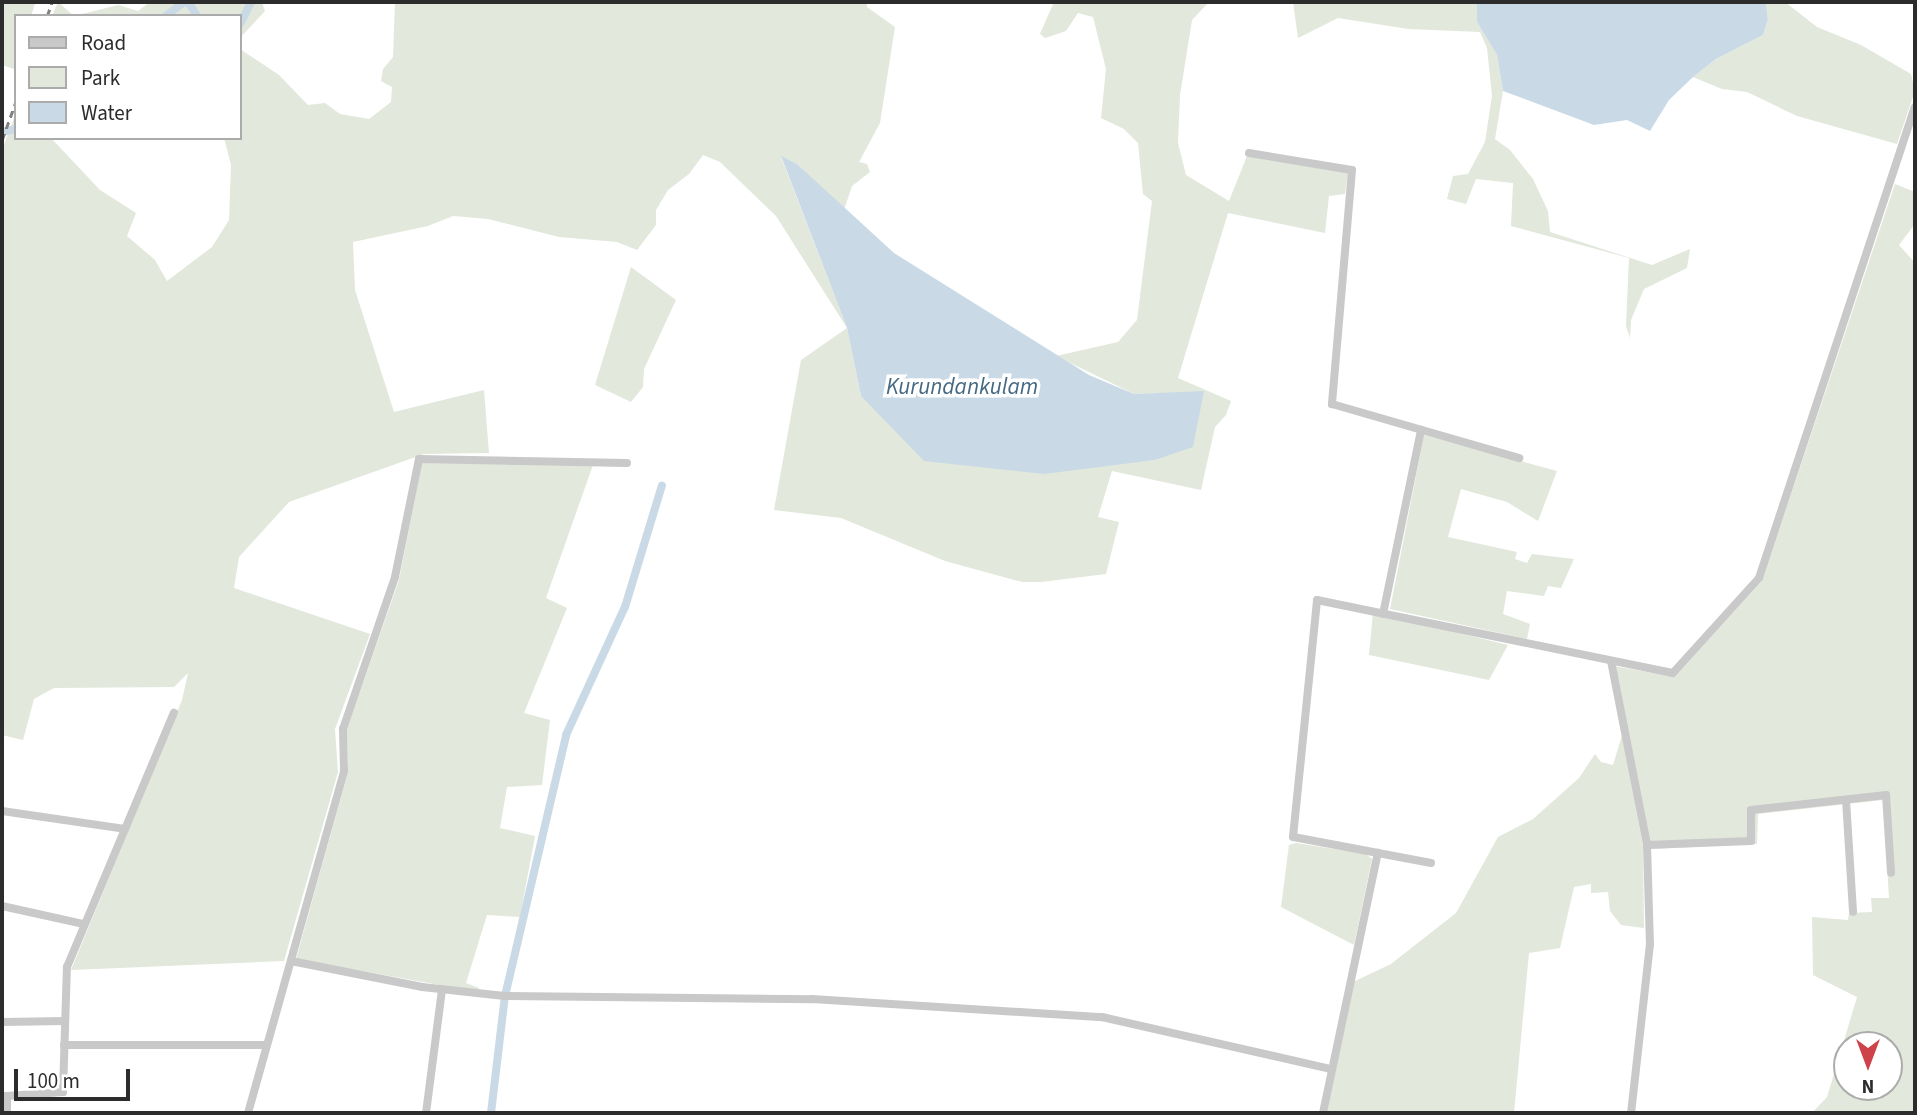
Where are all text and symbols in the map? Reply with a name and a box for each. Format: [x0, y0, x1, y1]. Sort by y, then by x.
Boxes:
legend [14, 14, 242, 140]
text: Road [81, 28, 126, 58]
text: Park [81, 63, 120, 93]
text: Water [81, 98, 132, 128]
water label: Kurundankulam [886, 373, 1038, 401]
north arrow [1833, 1031, 1903, 1101]
scale bar [18, 1056, 133, 1100]
text: 100 m [27, 1066, 80, 1096]
text: N [1862, 1072, 1874, 1099]

